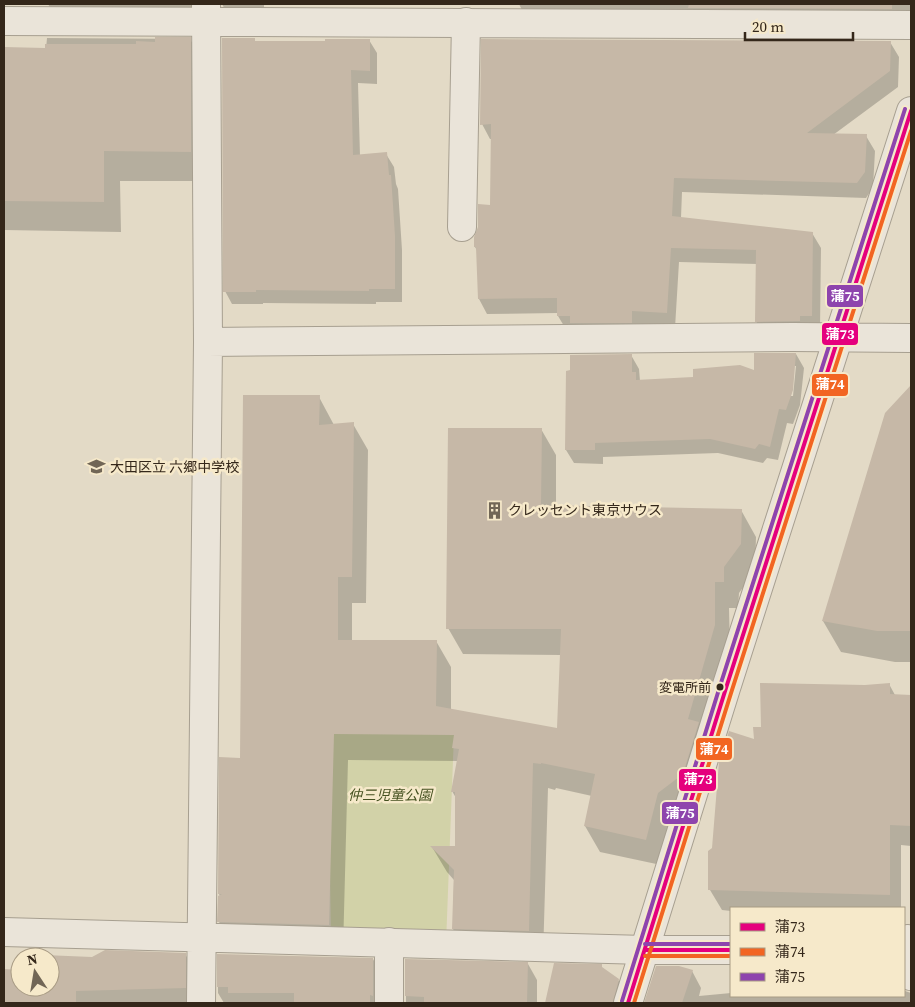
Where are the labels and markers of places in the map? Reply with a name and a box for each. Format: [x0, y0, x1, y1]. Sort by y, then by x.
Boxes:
school or university icon: 大田区立 六郷中学校 [86, 457, 106, 477]
place label: 大田区立 六郷中学校 [110, 457, 239, 477]
building icon: クレッセント東京サウス [484, 500, 504, 520]
place label: クレッセント東京サウス [508, 500, 662, 520]
place label: 変電所前 [659, 679, 711, 696]
marker: 変電所前 [715, 682, 725, 692]

